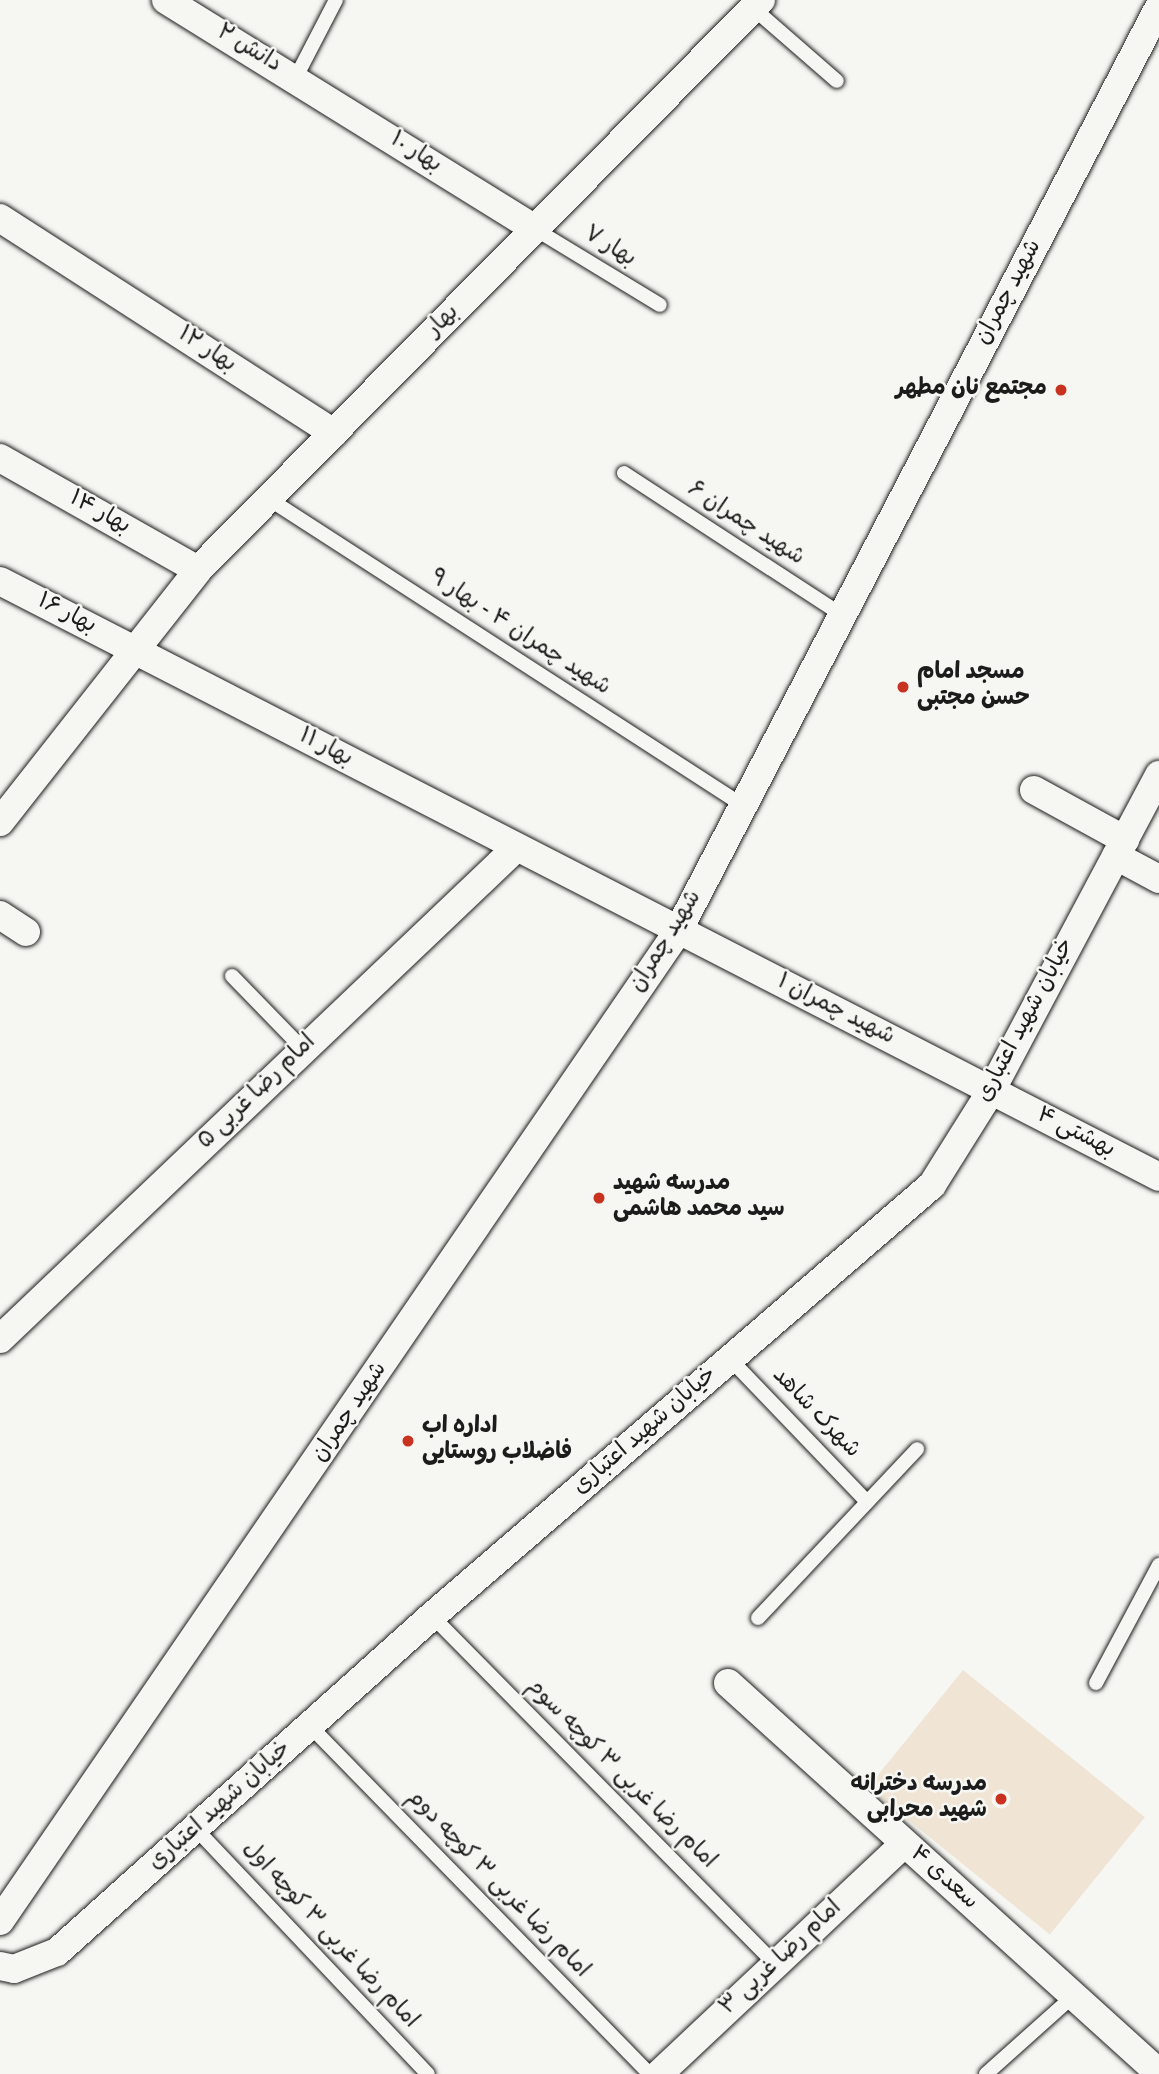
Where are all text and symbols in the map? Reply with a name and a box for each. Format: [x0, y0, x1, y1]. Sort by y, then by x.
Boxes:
street label: دانش ۲ [211, 20, 285, 80]
street label: بهار ۱۰ [384, 127, 446, 181]
street label: بهار ۷ [578, 222, 640, 274]
street label: شهید چمران [971, 236, 1049, 350]
street label: بهار [422, 300, 466, 344]
street label: بهار ۱۲ [172, 322, 240, 380]
place label: مجتمع نان مطهر [896, 376, 1047, 404]
marker: مجتمع نان مطهر [1053, 382, 1069, 398]
street label: شهید چمران ۶ [681, 477, 809, 573]
street label: بهار ۱۴ [64, 486, 134, 542]
street label: شهید چمران ۴ - بهار ۹ [423, 565, 615, 703]
street label: بهار ۱۶ [32, 589, 100, 641]
place label: مسجد امام حسن مجتبی [917, 660, 1030, 714]
marker: مسجد امام حسن مجتبی [895, 679, 911, 695]
street label: بهار ۱۱ [293, 724, 357, 774]
street label: شهید چمران [625, 886, 709, 998]
street label: خیابان شهید اعتباری [972, 934, 1082, 1108]
street label: شهید چمران ۱ [771, 970, 899, 1052]
street label: امام رضا غربی ۵ [193, 1030, 323, 1156]
street label: بهشتی ۴ [1031, 1103, 1119, 1165]
place label: مدرسه شهید سید محمد هاشمی [613, 1171, 785, 1225]
marker: مدرسه شهید سید محمد هاشمی [591, 1190, 607, 1206]
street label: شهید چمران [307, 1358, 395, 1468]
street label: خیابان شهید اعتباری [568, 1362, 724, 1502]
street label: شهرک شاهد [765, 1363, 865, 1465]
place label: اداره اب فاضلاب روستایی [422, 1414, 572, 1468]
marker: اداره اب فاضلاب روستایی [400, 1433, 416, 1449]
street label: امام رضا غربی ۳ کوچه سوم [519, 1674, 721, 1876]
street label: خیابان شهید اعتباری [144, 1736, 298, 1878]
place label: مدرسه دخترانه شهید محرابی [850, 1772, 987, 1826]
street label: امام رضا غربی ۳ کوچه دوم [400, 1785, 594, 1985]
marker: مدرسه دخترانه شهید محرابی [993, 1791, 1009, 1807]
street label: امام رضا غربی ۳ کوچه اول [235, 1837, 423, 2035]
street label: سعدی ۴ [903, 1841, 983, 1917]
street label: امام رضا غربی ۳ [715, 1895, 849, 2023]

